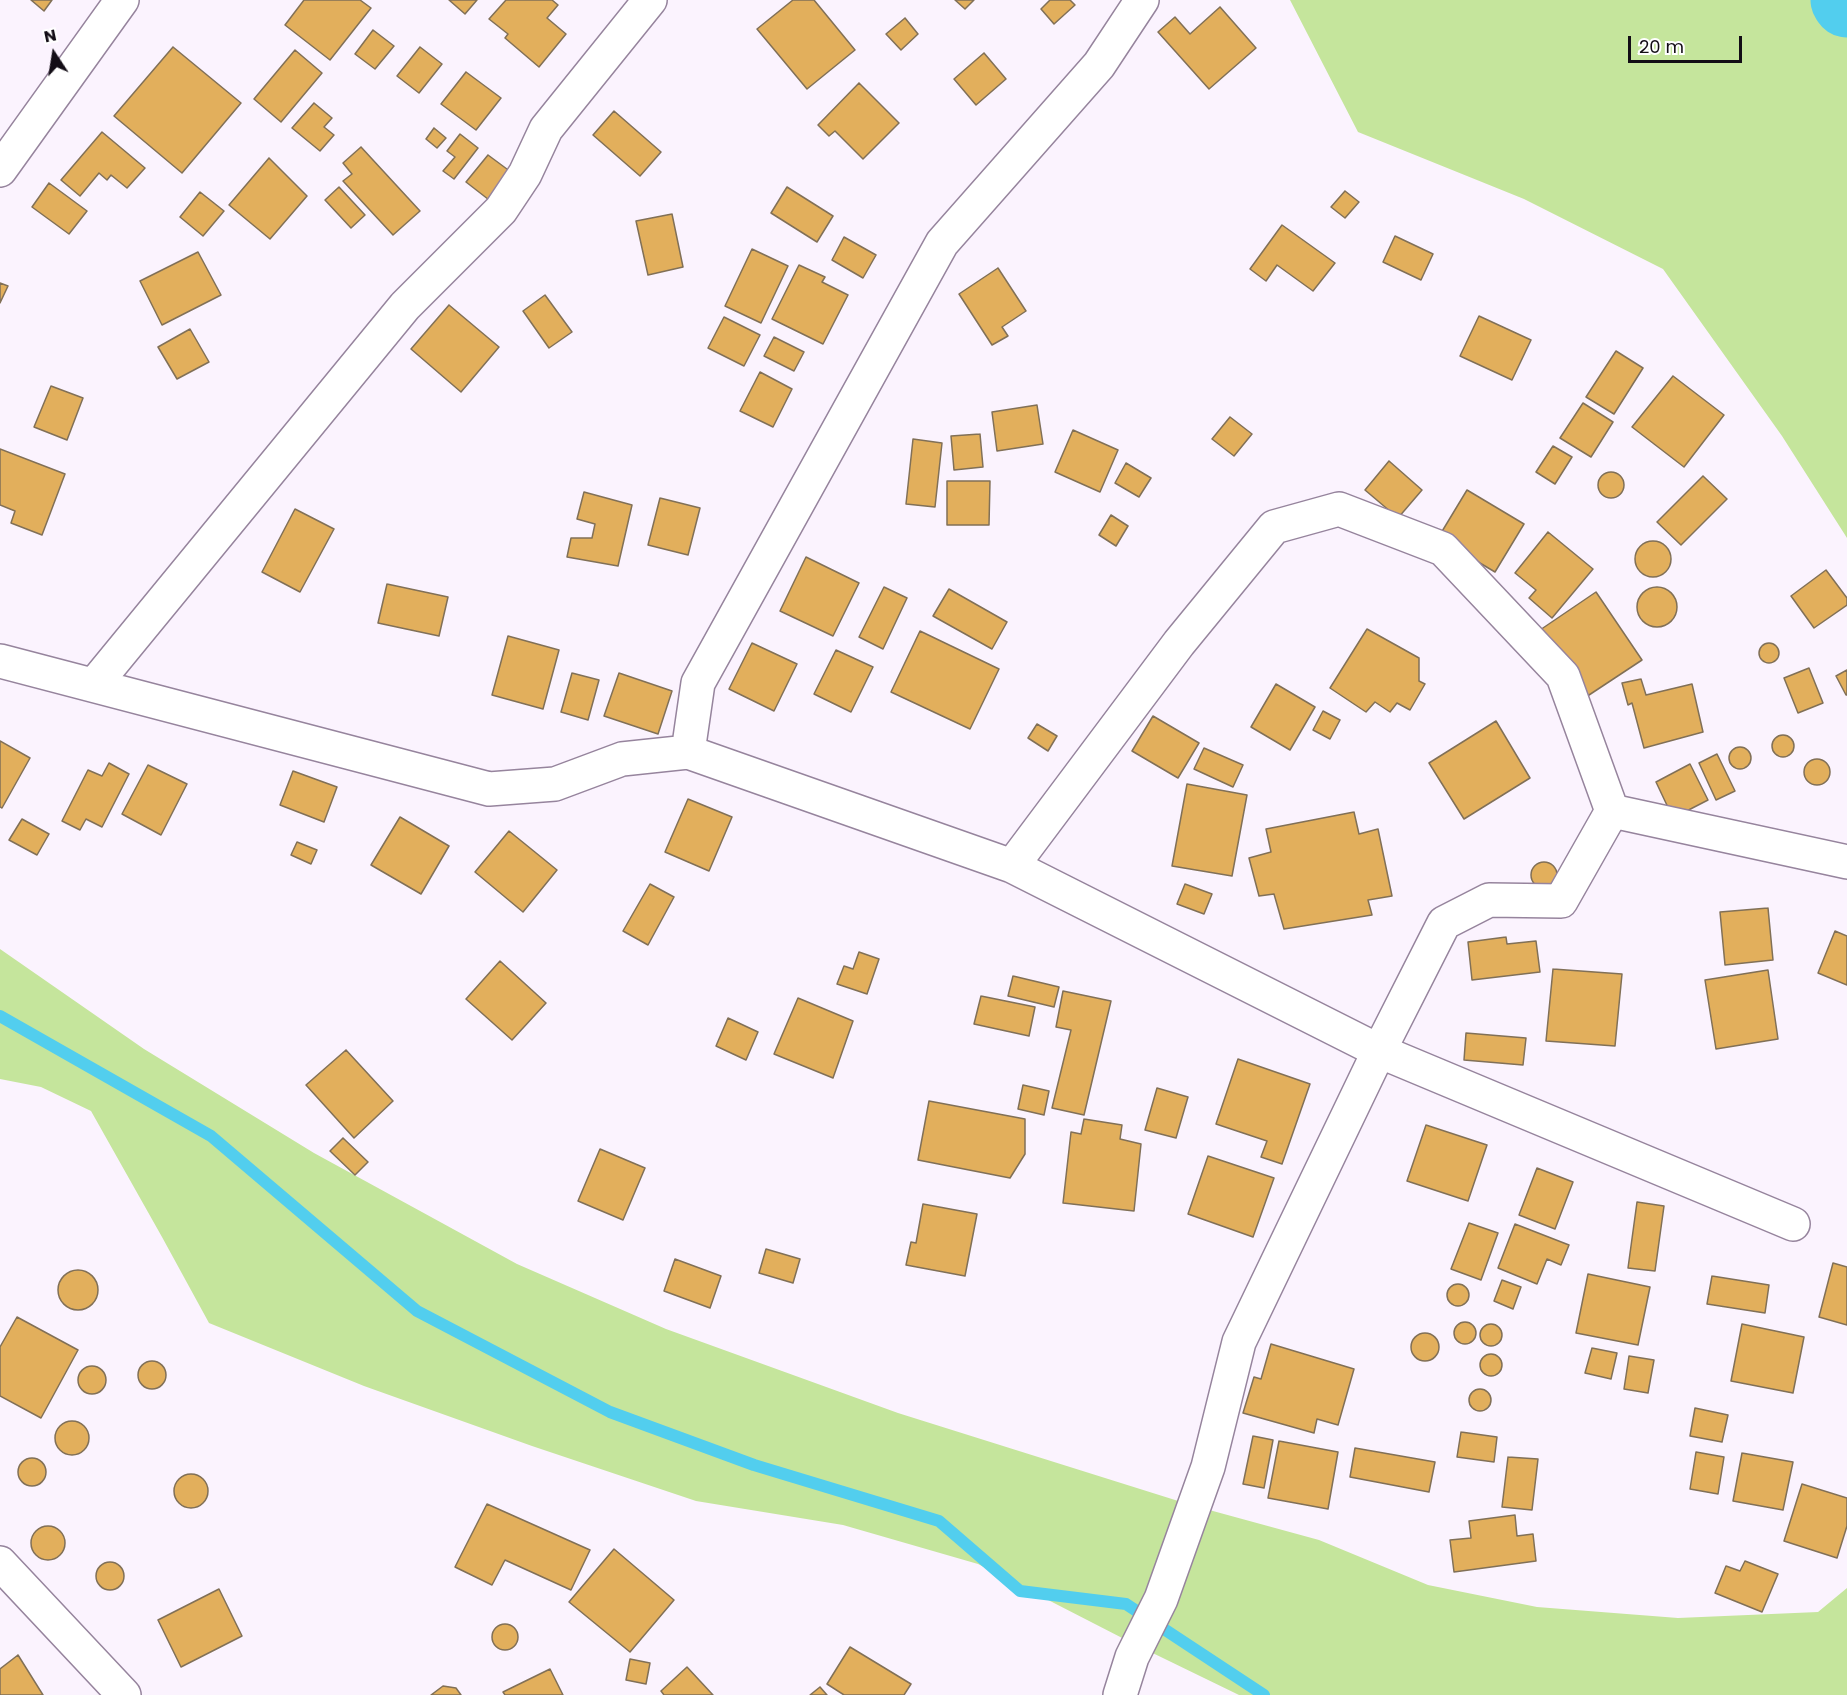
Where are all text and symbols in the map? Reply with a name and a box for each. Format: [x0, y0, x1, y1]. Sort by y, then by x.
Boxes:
text: N [42, 23, 58, 48]
north arrow [24, 24, 84, 84]
scale bar [1631, 24, 1745, 62]
text: 20 m [1639, 34, 1684, 59]

